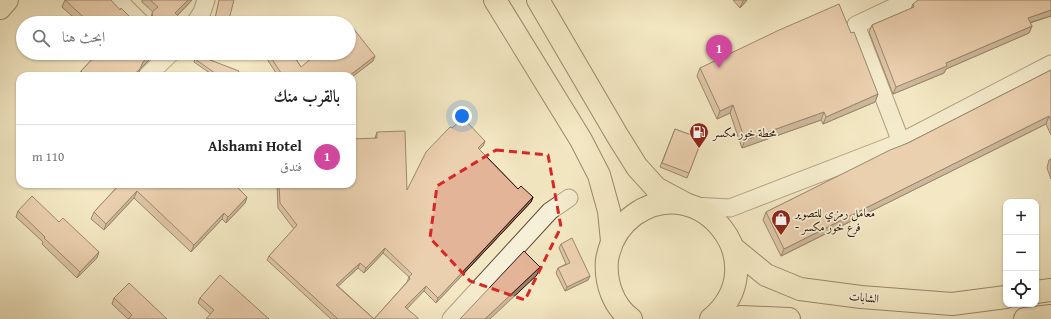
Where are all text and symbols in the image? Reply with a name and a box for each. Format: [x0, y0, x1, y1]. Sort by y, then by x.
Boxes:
search box [16, 16, 356, 60]
text: ابحث هنا [62, 26, 105, 47]
icon: search [30, 27, 52, 49]
pin: 1 [706, 35, 732, 68]
text: بالقرب منك [273, 83, 340, 108]
your location [452, 106, 472, 126]
fuel station icon: محطة خور مكسر [688, 121, 710, 149]
place label: محطة خور مكسر [711, 124, 777, 141]
text: Alshami Hotel [208, 135, 302, 156]
text: 110 m [32, 147, 64, 166]
text: 1 [324, 147, 330, 166]
text: فندق [280, 157, 302, 176]
map controls [1003, 199, 1039, 307]
button: + [1003, 199, 1039, 235]
place label: معامل رمزي للتصوير - فرع خور مكسر [793, 204, 875, 238]
shop icon: معامل رمزي للتصوير - فرع خور مكسر [770, 208, 792, 236]
button: − [1003, 235, 1039, 271]
button: locate [1003, 271, 1039, 307]
street label: الشابات [848, 287, 880, 307]

